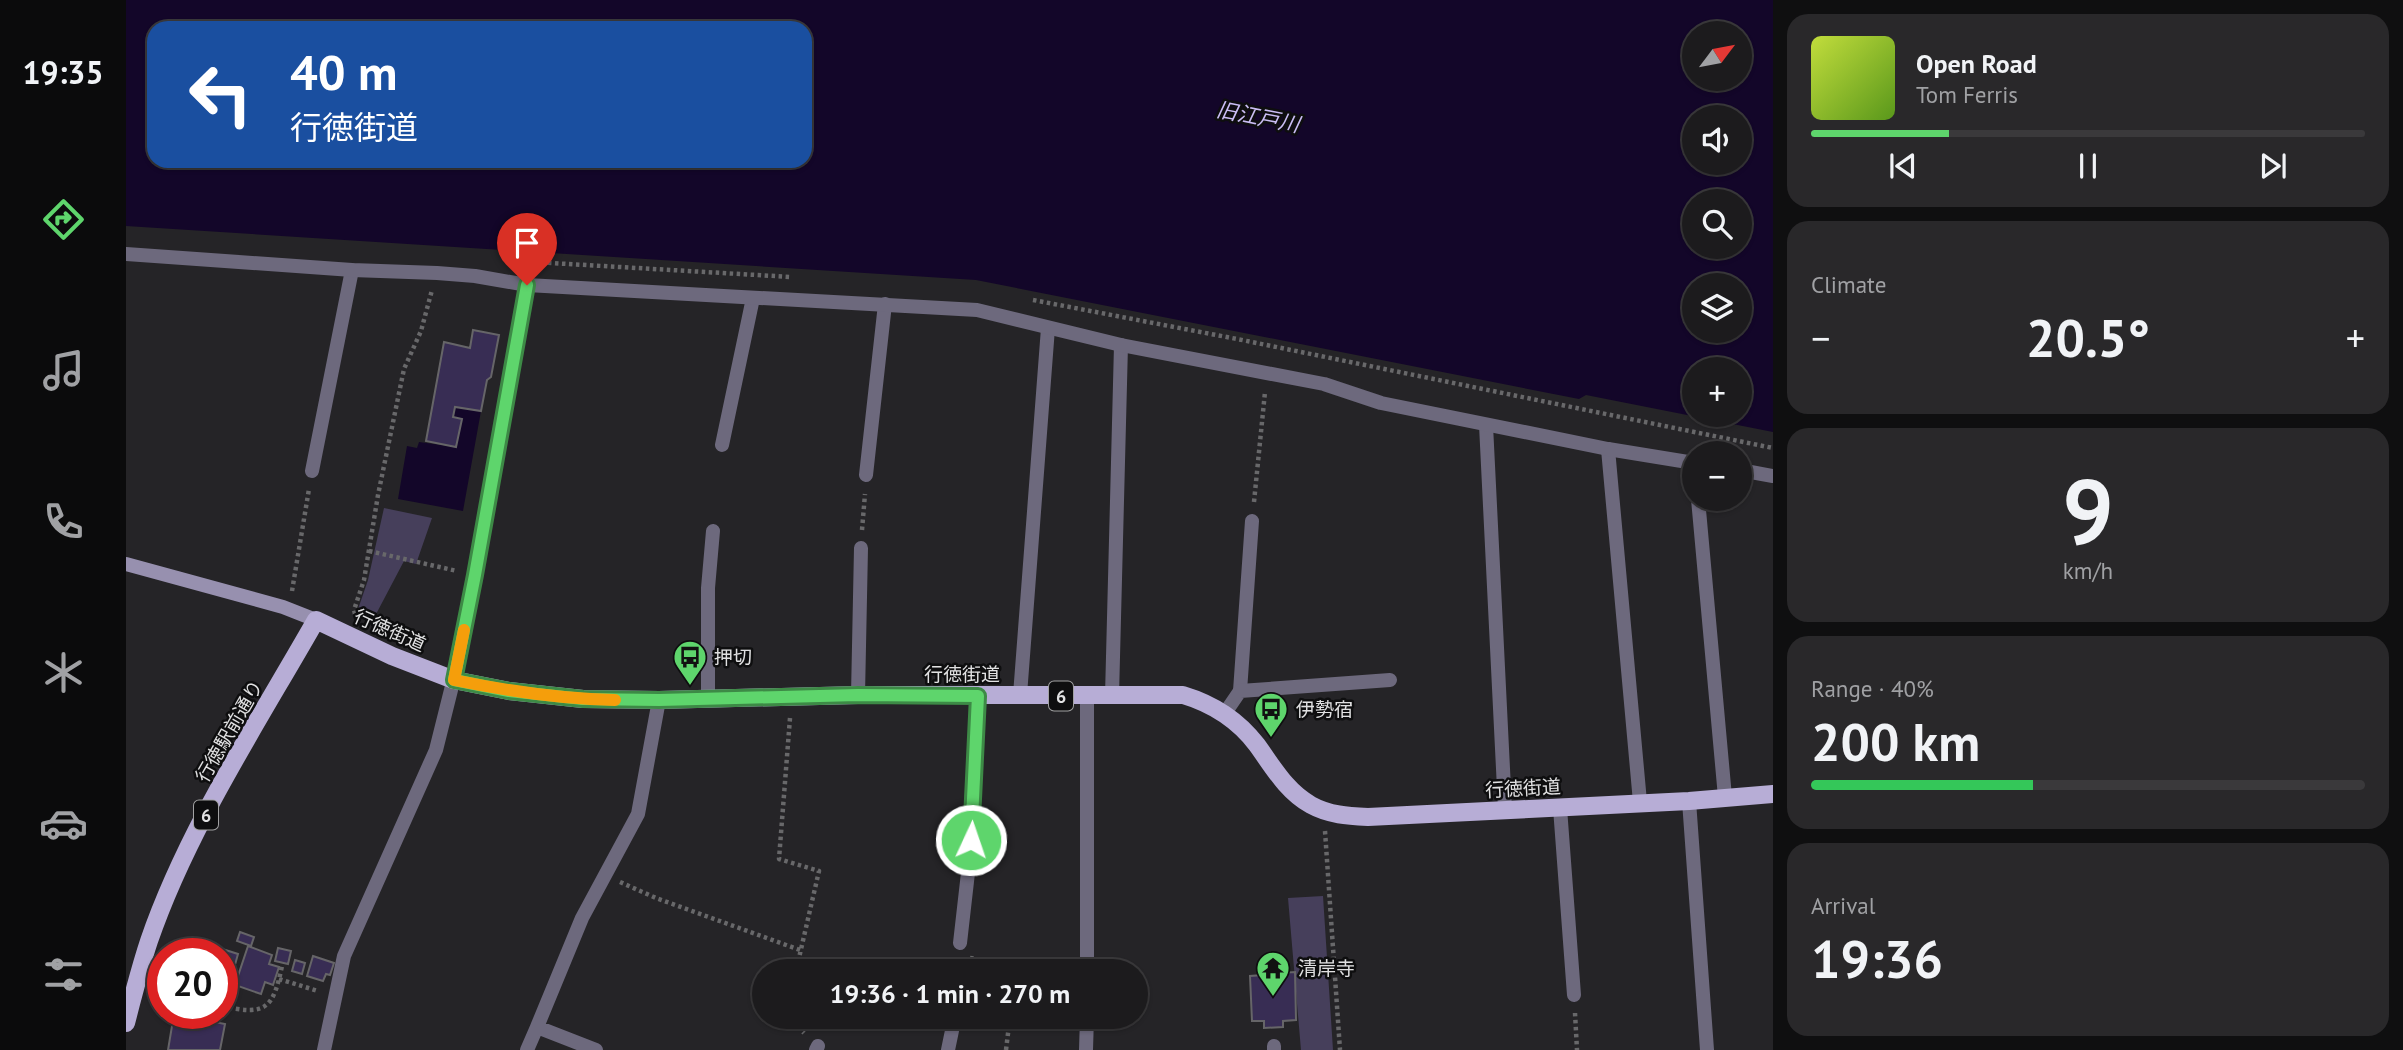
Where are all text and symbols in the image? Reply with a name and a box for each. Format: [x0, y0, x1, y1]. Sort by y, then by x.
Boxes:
north arrow [1682, 21, 1752, 91]
map controls [1682, 21, 1752, 511]
text: 40 m [290, 40, 397, 104]
text: Open Road [1916, 47, 2037, 80]
icon: left [175, 49, 266, 140]
text: 19:35 [22, 51, 104, 93]
text: Tom Ferris [1916, 80, 2018, 109]
water label: 旧江戸川 [1214, 96, 1304, 139]
button: sound [1682, 105, 1752, 175]
text: 行徳街道 [290, 106, 418, 148]
icon: previous [1884, 147, 1922, 185]
icon: pause [2069, 147, 2107, 185]
icon: next [2254, 147, 2292, 185]
button: search [1682, 189, 1752, 259]
icon: directions [39, 195, 88, 244]
pin [497, 213, 557, 285]
icon: arrive [508, 224, 546, 262]
text: Climate [1811, 270, 1886, 299]
button: layers [1682, 273, 1752, 343]
text: 20.5° [2026, 304, 2150, 371]
text: − [1811, 313, 1830, 362]
text: + [2346, 313, 2365, 362]
icon: music [39, 346, 88, 395]
button: + [1682, 357, 1752, 427]
button: − [1682, 441, 1752, 511]
text: 9 [2062, 451, 2114, 569]
icon: phone [39, 497, 88, 546]
text: km/h [2063, 556, 2113, 585]
street label: 行徳街道 [350, 604, 430, 656]
bus stop icon: 押切 [671, 638, 709, 687]
place label: 押切 [714, 645, 752, 669]
icon: climate [39, 648, 88, 697]
street label: 行徳街道 [924, 662, 1000, 686]
text: Range · 40% [1811, 674, 1934, 703]
street label: 行徳駅前通り [190, 676, 268, 786]
road number: 6 [1049, 682, 1073, 710]
bus stop icon: 伊勢宿 [1252, 690, 1290, 739]
place label: 伊勢宿 [1296, 697, 1353, 721]
text: 200 km [1811, 708, 1980, 775]
street label: 行徳街道 [1484, 774, 1562, 802]
icon: car [39, 799, 88, 848]
road number: 6 [194, 800, 218, 830]
position arrow [934, 803, 1008, 877]
text: Arrival [1811, 891, 1875, 920]
text: 19:36 [1811, 925, 1943, 992]
speed limit sign: 20 [147, 938, 238, 1029]
temple icon: 清岸寺 [1254, 949, 1292, 998]
icon: filters [39, 950, 88, 999]
place label: 清岸寺 [1298, 956, 1355, 980]
text: 19:36 · 1 min · 270 m [830, 977, 1070, 1010]

